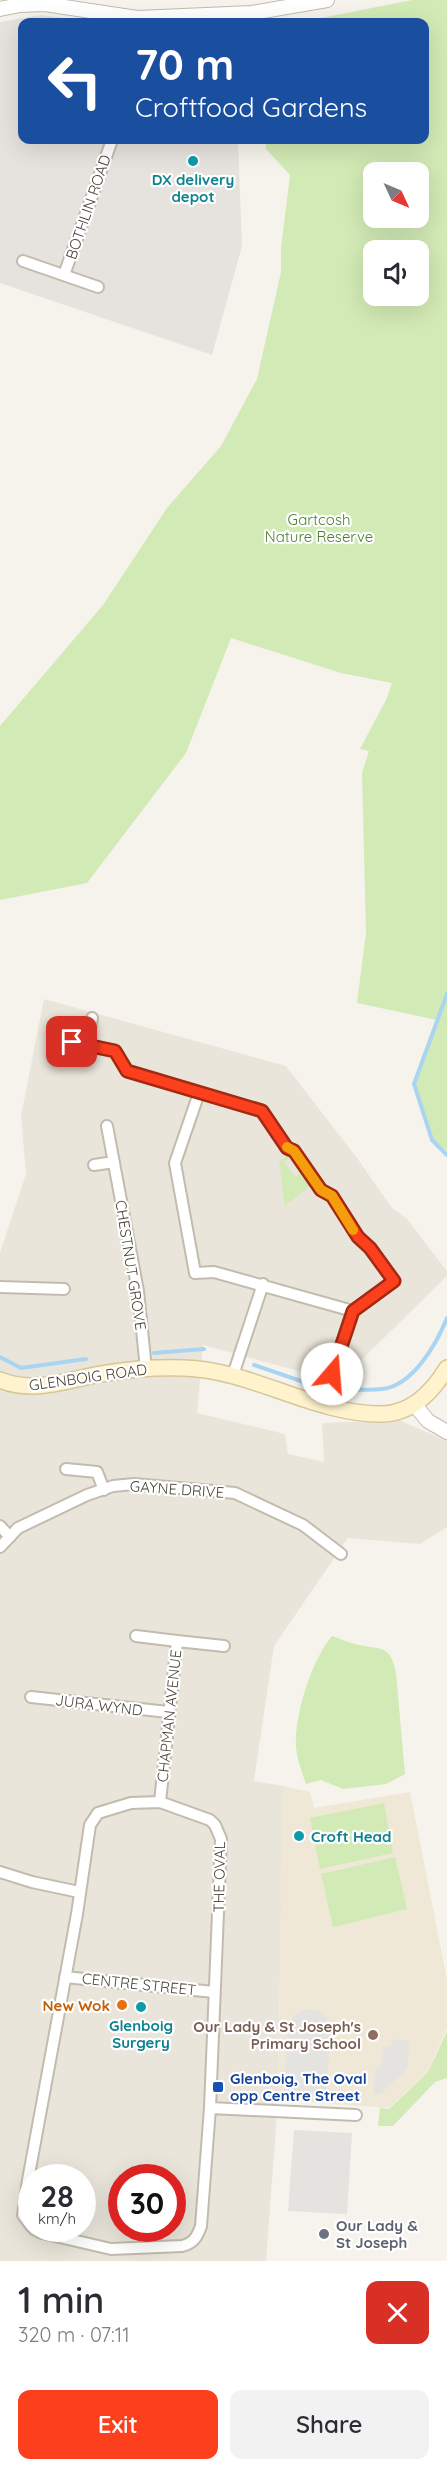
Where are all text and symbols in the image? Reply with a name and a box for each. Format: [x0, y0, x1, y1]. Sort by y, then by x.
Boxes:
text: 70 m [135, 38, 234, 91]
icon: left [36, 42, 114, 120]
text: Croftfood Gardens [135, 90, 367, 124]
street label: BOTHLIN ROAD [61, 152, 115, 262]
marker: DX delivery depot [186, 154, 200, 168]
north arrow [363, 162, 429, 228]
map controls [363, 162, 429, 306]
place label: DX delivery depot [152, 170, 234, 206]
button: sound [363, 240, 429, 306]
park label: Gartcosh Nature Reserve [265, 510, 373, 546]
pin [46, 1016, 97, 1067]
icon: arrive [55, 1025, 88, 1058]
street label: CHESTNUT GROVE [111, 1199, 151, 1331]
position arrow [300, 1342, 364, 1406]
street label: GLENBOIG ROAD [28, 1359, 149, 1395]
street label: GAYNE DRIVE [129, 1476, 225, 1502]
street label: CHAPMAN AVENUE [153, 1649, 185, 1783]
street label: JURA WYND [54, 1690, 144, 1720]
place label: Croft Head [311, 1827, 391, 1846]
marker: Croft Head [292, 1829, 306, 1843]
street label: THE OVAL [209, 1841, 229, 1913]
street label: CENTRE STREET [81, 1969, 197, 1999]
place label: New Wok [43, 1996, 110, 2015]
marker: New Wok [115, 1998, 129, 2012]
marker: Glenboig Surgery [134, 2000, 148, 2014]
place label: Glenboig Surgery [109, 2016, 173, 2052]
place label: Our Lady & St Joseph's Primary School [193, 2017, 361, 2053]
marker: Our Lady & St Joseph's Primary School [366, 2028, 380, 2042]
place label: Glenboig, The Oval opp Centre Street [230, 2069, 367, 2105]
marker: Glenboig, The Oval opp Centre Street [211, 2080, 225, 2094]
speed limit sign: 30 [108, 2164, 186, 2242]
text: 28 [40, 2177, 74, 2215]
text: km/h [38, 2209, 76, 2228]
place label: Our Lady & St Joseph [336, 2216, 418, 2252]
marker: Our Lady & St Joseph [317, 2227, 331, 2241]
text: 1 min [18, 2277, 104, 2322]
button: close [366, 2281, 429, 2344]
text: 320 m · 07:11 [18, 2322, 130, 2347]
button: Exit [18, 2390, 218, 2459]
button: Share [230, 2390, 429, 2459]

